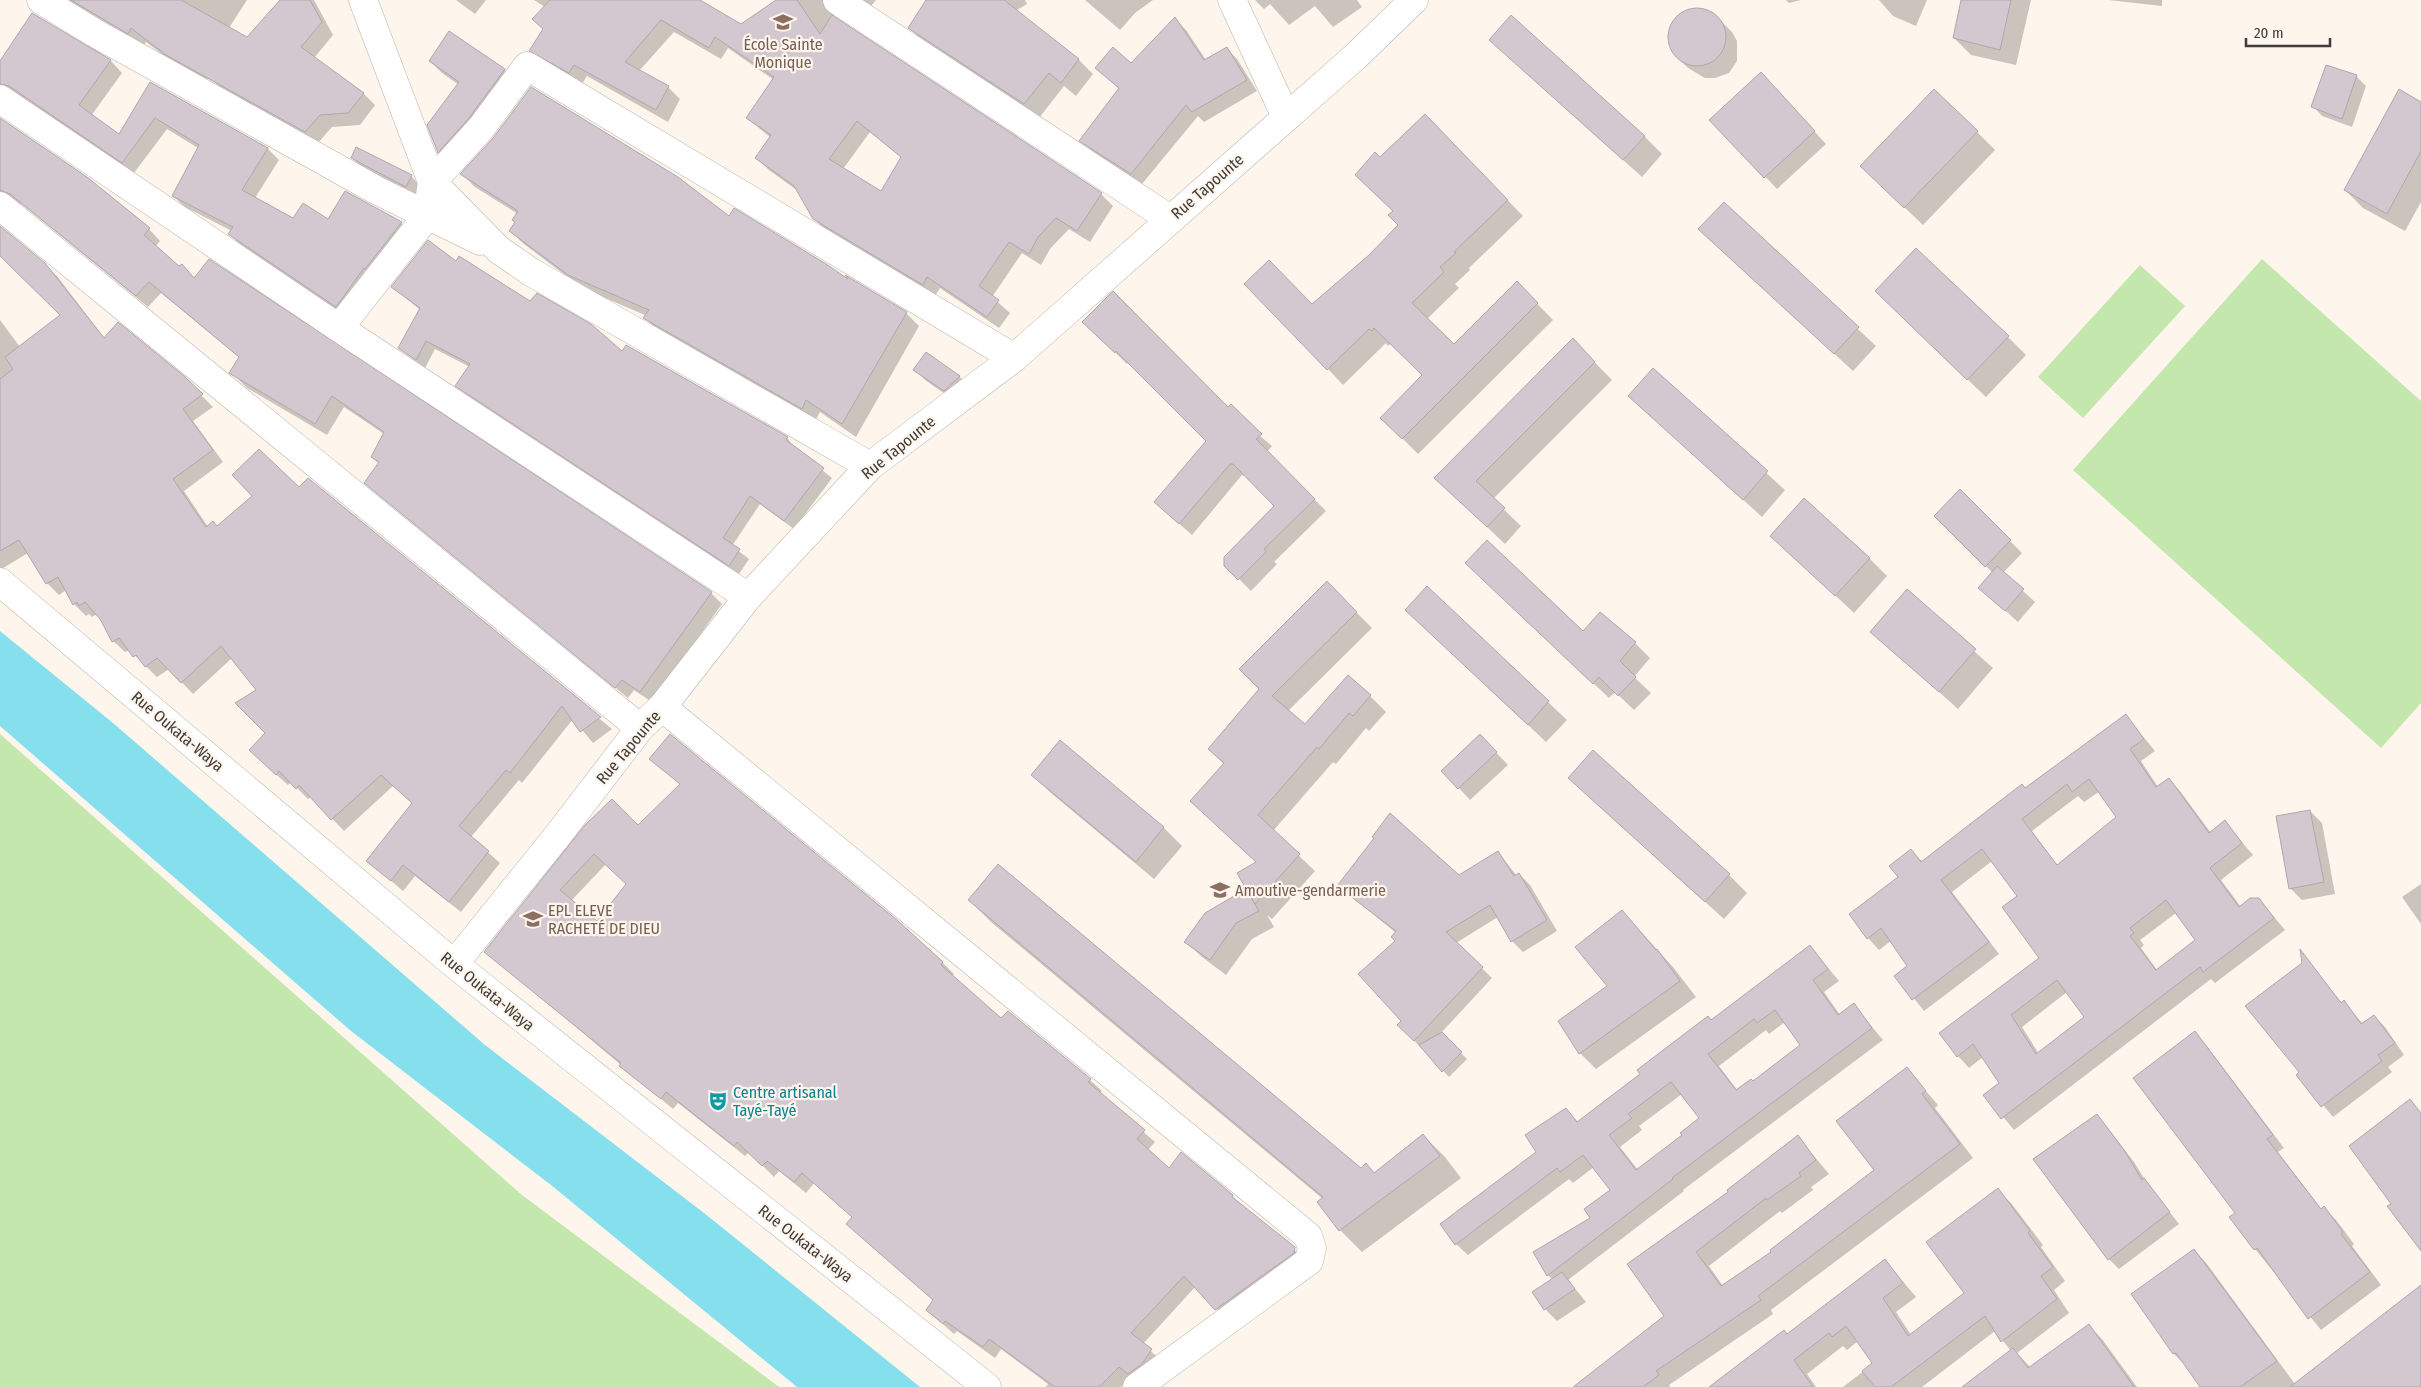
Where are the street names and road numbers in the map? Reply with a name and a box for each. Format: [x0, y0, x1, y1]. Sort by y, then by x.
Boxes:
street label: Rue Tapounte [1167, 150, 1248, 223]
street label: Rue Tapounte [857, 412, 939, 483]
street label: Rue Oukata-Waya [128, 687, 228, 776]
street label: Rue Tapounte [592, 707, 665, 788]
street label: Rue Oukata-Waya [437, 948, 538, 1035]
street label: Rue Oukata-Waya [755, 1201, 857, 1286]

